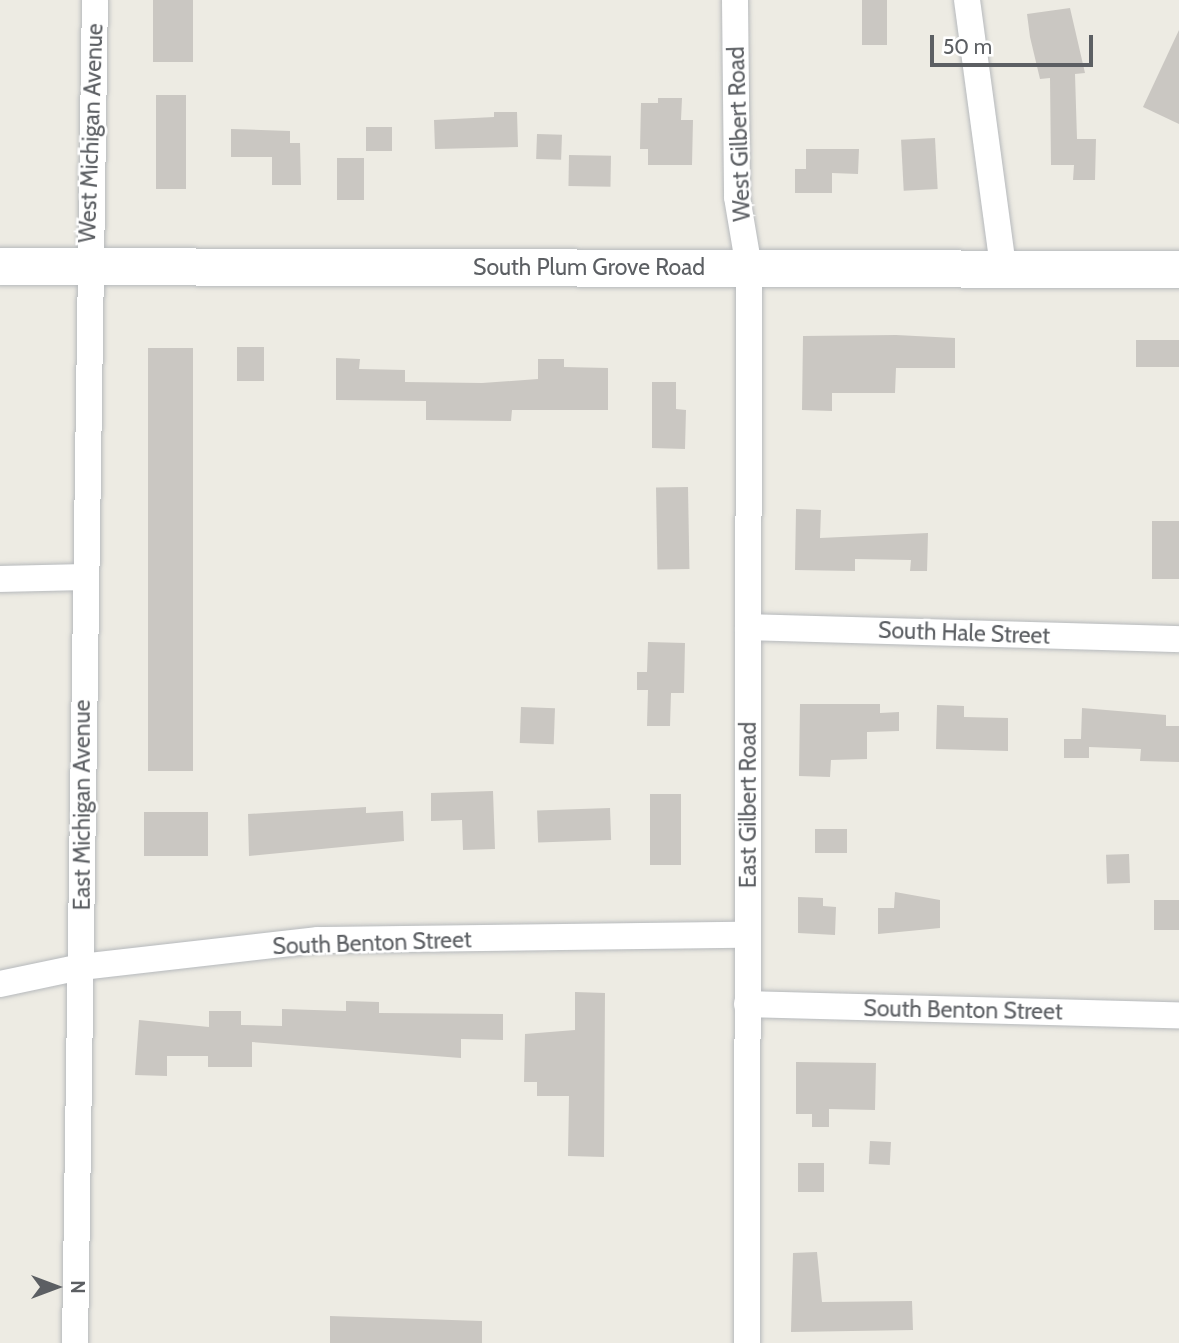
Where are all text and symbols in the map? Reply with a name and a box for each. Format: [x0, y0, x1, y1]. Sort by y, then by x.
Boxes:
scale bar [934, 21, 1097, 65]
street label: West Michigan Avenue [73, 23, 109, 243]
text: 50 m [943, 34, 992, 59]
street label: West Gilbert Road [722, 46, 756, 222]
street label: South Plum Grove Road [473, 253, 705, 281]
street label: South Hale Street [878, 616, 1050, 650]
street label: East Michigan Avenue [68, 700, 96, 910]
street label: East Gilbert Road [734, 722, 762, 888]
street label: South Benton Street [272, 926, 472, 960]
street label: South Benton Street [863, 994, 1063, 1026]
north arrow [21, 1252, 91, 1322]
text: N [66, 1280, 89, 1294]

